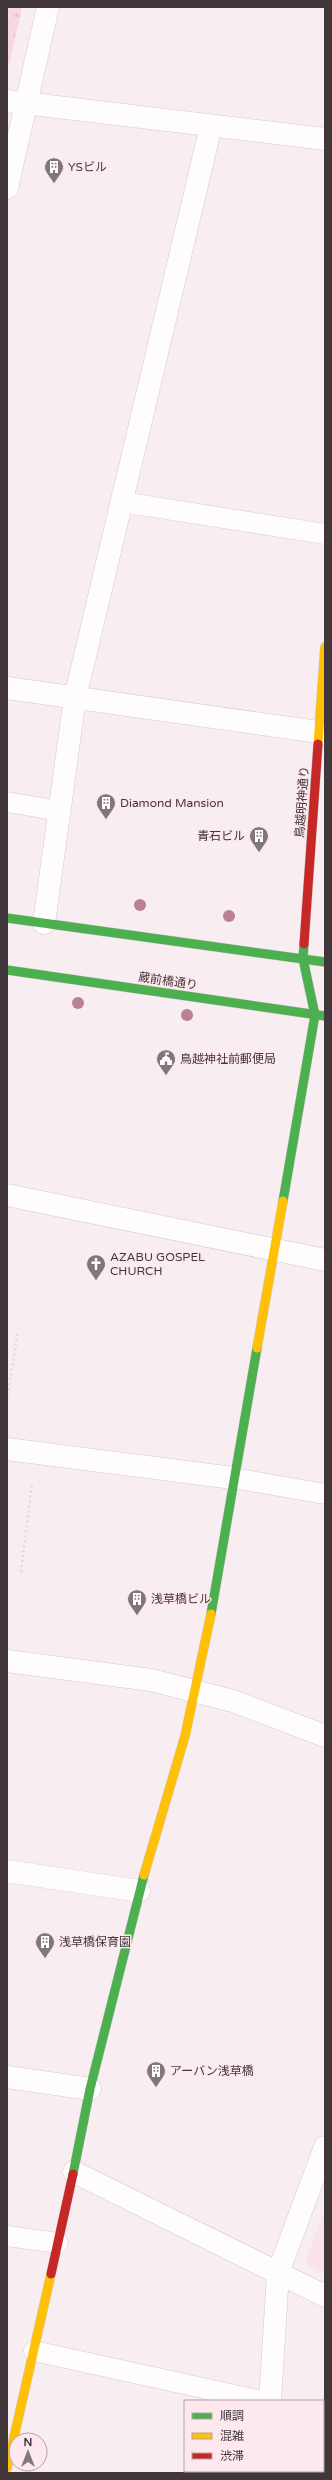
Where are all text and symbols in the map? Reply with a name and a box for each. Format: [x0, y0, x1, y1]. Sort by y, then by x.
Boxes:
building icon: YSビル [43, 156, 65, 184]
place label: YSビル [68, 160, 107, 174]
street label: 鳥越明神通り [293, 766, 311, 838]
building icon: Diamond Mansion [95, 792, 117, 820]
place label: Diamond Mansion [120, 796, 224, 810]
building icon: 青石ビル [248, 825, 270, 853]
place label: 青石ビル [197, 829, 245, 843]
street label: 蔵前橋通り [137, 970, 199, 992]
public building icon: 鳥越神社前郵便局 [155, 1048, 177, 1076]
place label: 鳥越神社前郵便局 [180, 1052, 276, 1066]
place label: AZABU GOSPEL CHURCH [110, 1250, 205, 1278]
church icon: AZABU GOSPEL CHURCH [85, 1253, 107, 1281]
building icon: 浅草橋ビル [126, 1588, 148, 1616]
place label: 浅草橋ビル [151, 1592, 211, 1606]
building icon: 浅草橋保育園 [34, 1931, 56, 1959]
place label: 浅草橋保育園 [59, 1935, 131, 1949]
building icon: アーバン浅草橋 [145, 2060, 167, 2088]
place label: アーバン浅草橋 [170, 2064, 254, 2078]
legend [184, 2400, 324, 2472]
text: 順調 [220, 2409, 244, 2423]
text: 混雑 [220, 2429, 244, 2443]
north arrow [8, 2432, 48, 2472]
text: N [24, 2436, 32, 2449]
text: 渋滞 [220, 2449, 244, 2463]

